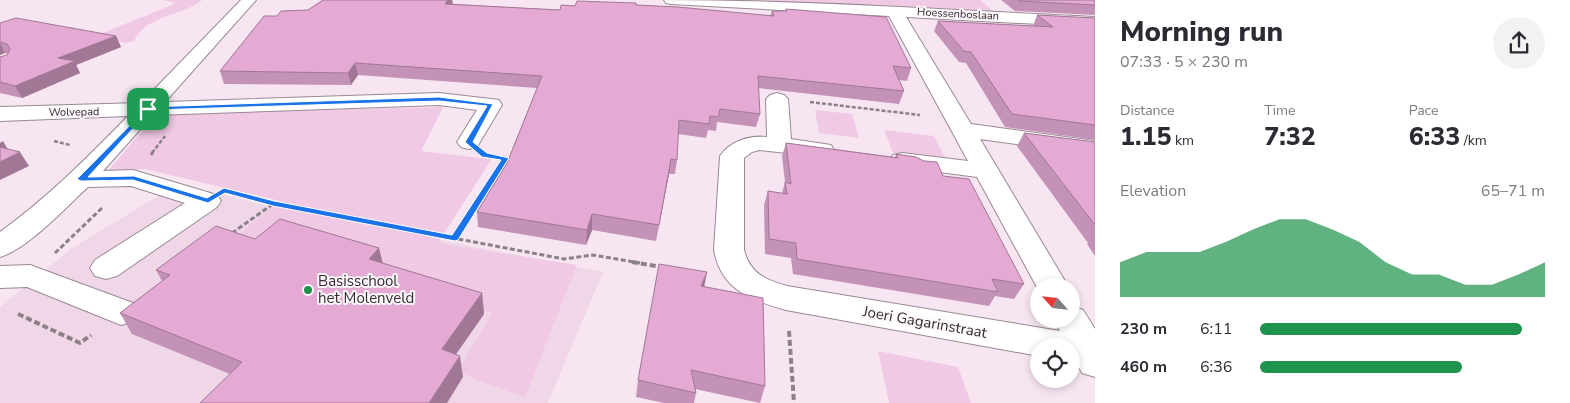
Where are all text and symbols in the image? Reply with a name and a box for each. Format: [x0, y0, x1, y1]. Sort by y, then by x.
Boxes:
street label: Hoessenboslaan [917, 4, 999, 24]
text: Morning run [1120, 13, 1283, 51]
button: share [1493, 17, 1545, 69]
text: 07:33 · 5 × 230 m [1120, 51, 1248, 73]
pin [127, 88, 169, 130]
icon: arrive [134, 95, 162, 123]
text: Distance [1120, 101, 1174, 120]
text: Time [1264, 101, 1295, 120]
text: Pace [1409, 101, 1438, 120]
street label: Wolvepad [48, 104, 100, 120]
text: 1.15 [1120, 120, 1172, 154]
text: 7:32 [1264, 120, 1316, 154]
text: 6:33 [1409, 120, 1460, 154]
text: km [1172, 131, 1194, 150]
text: /km [1460, 131, 1487, 150]
text: Elevation [1120, 180, 1186, 202]
text: 65–71 m [1481, 180, 1545, 202]
place label: Basisschool het Molenveld [318, 271, 414, 308]
north arrow [1030, 278, 1080, 328]
map controls [1030, 278, 1080, 388]
marker: Basisschool het Molenveld [302, 284, 314, 296]
street label: Joeri Gagarinstraat [860, 301, 989, 343]
text: 230 m [1120, 318, 1167, 340]
text: 6:11 [1200, 318, 1232, 340]
button: locate [1030, 338, 1080, 388]
text: 460 m [1120, 356, 1167, 378]
text: 6:36 [1200, 356, 1232, 378]

